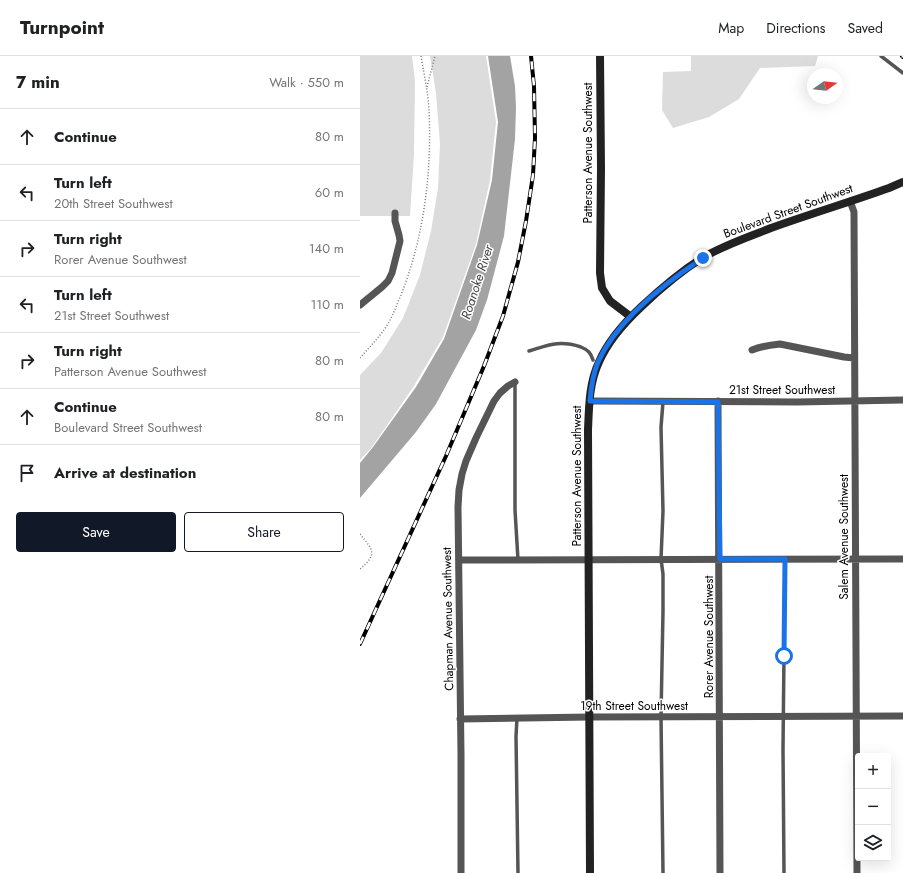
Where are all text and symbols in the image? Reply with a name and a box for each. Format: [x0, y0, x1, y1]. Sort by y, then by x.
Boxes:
text: Turnpoint [20, 14, 104, 41]
text: Map [718, 18, 744, 38]
text: Directions [766, 18, 826, 38]
text: Saved [848, 18, 883, 38]
north arrow [807, 68, 843, 104]
text: 7 min [16, 70, 60, 94]
text: Walk · 550 m [269, 73, 344, 92]
street label: Patterson Avenue Southwest [579, 83, 597, 223]
icon: ahead [16, 126, 38, 148]
text: Continue [54, 126, 117, 148]
text: 80 m [315, 127, 344, 146]
text: Turn left [54, 172, 112, 194]
street label: Boulevard Street Southwest [721, 179, 855, 243]
icon: left [16, 182, 38, 204]
text: 60 m [315, 183, 344, 202]
text: 20th Street Southwest [54, 194, 173, 213]
text: Turn right [54, 228, 122, 250]
icon: right [16, 238, 38, 260]
text: 140 m [309, 239, 344, 258]
water label: Roanoke River [456, 242, 498, 322]
route end [694, 249, 712, 267]
text: Rorer Avenue Southwest [54, 250, 187, 269]
text: Turn left [54, 284, 112, 306]
icon: left [16, 294, 38, 316]
text: 110 m [310, 295, 344, 314]
text: 21st Street Southwest [54, 306, 169, 325]
text: Turn right [54, 340, 122, 362]
icon: right [16, 350, 38, 372]
text: 80 m [315, 351, 344, 370]
text: Patterson Avenue Southwest [54, 362, 206, 381]
street label: 21st Street Southwest [729, 381, 835, 399]
text: Continue [54, 396, 117, 418]
icon: ahead [16, 406, 38, 428]
street label: Patterson Avenue Southwest [568, 406, 586, 546]
text: 80 m [315, 407, 344, 426]
text: Boulevard Street Southwest [54, 418, 202, 437]
icon: arrive [16, 462, 38, 484]
text: Arrive at destination [54, 462, 196, 484]
street label: Salem Avenue Southwest [835, 474, 853, 600]
button: Save [16, 512, 176, 552]
button: Share [184, 512, 344, 552]
street label: Chapman Avenue Southwest [438, 547, 458, 691]
street label: Rorer Avenue Southwest [700, 576, 718, 698]
route start [775, 647, 793, 665]
street label: 19th Street Southwest [580, 697, 688, 715]
map controls [855, 753, 891, 861]
button: + [855, 753, 891, 789]
button: − [855, 789, 891, 825]
button: layers [855, 825, 891, 861]

